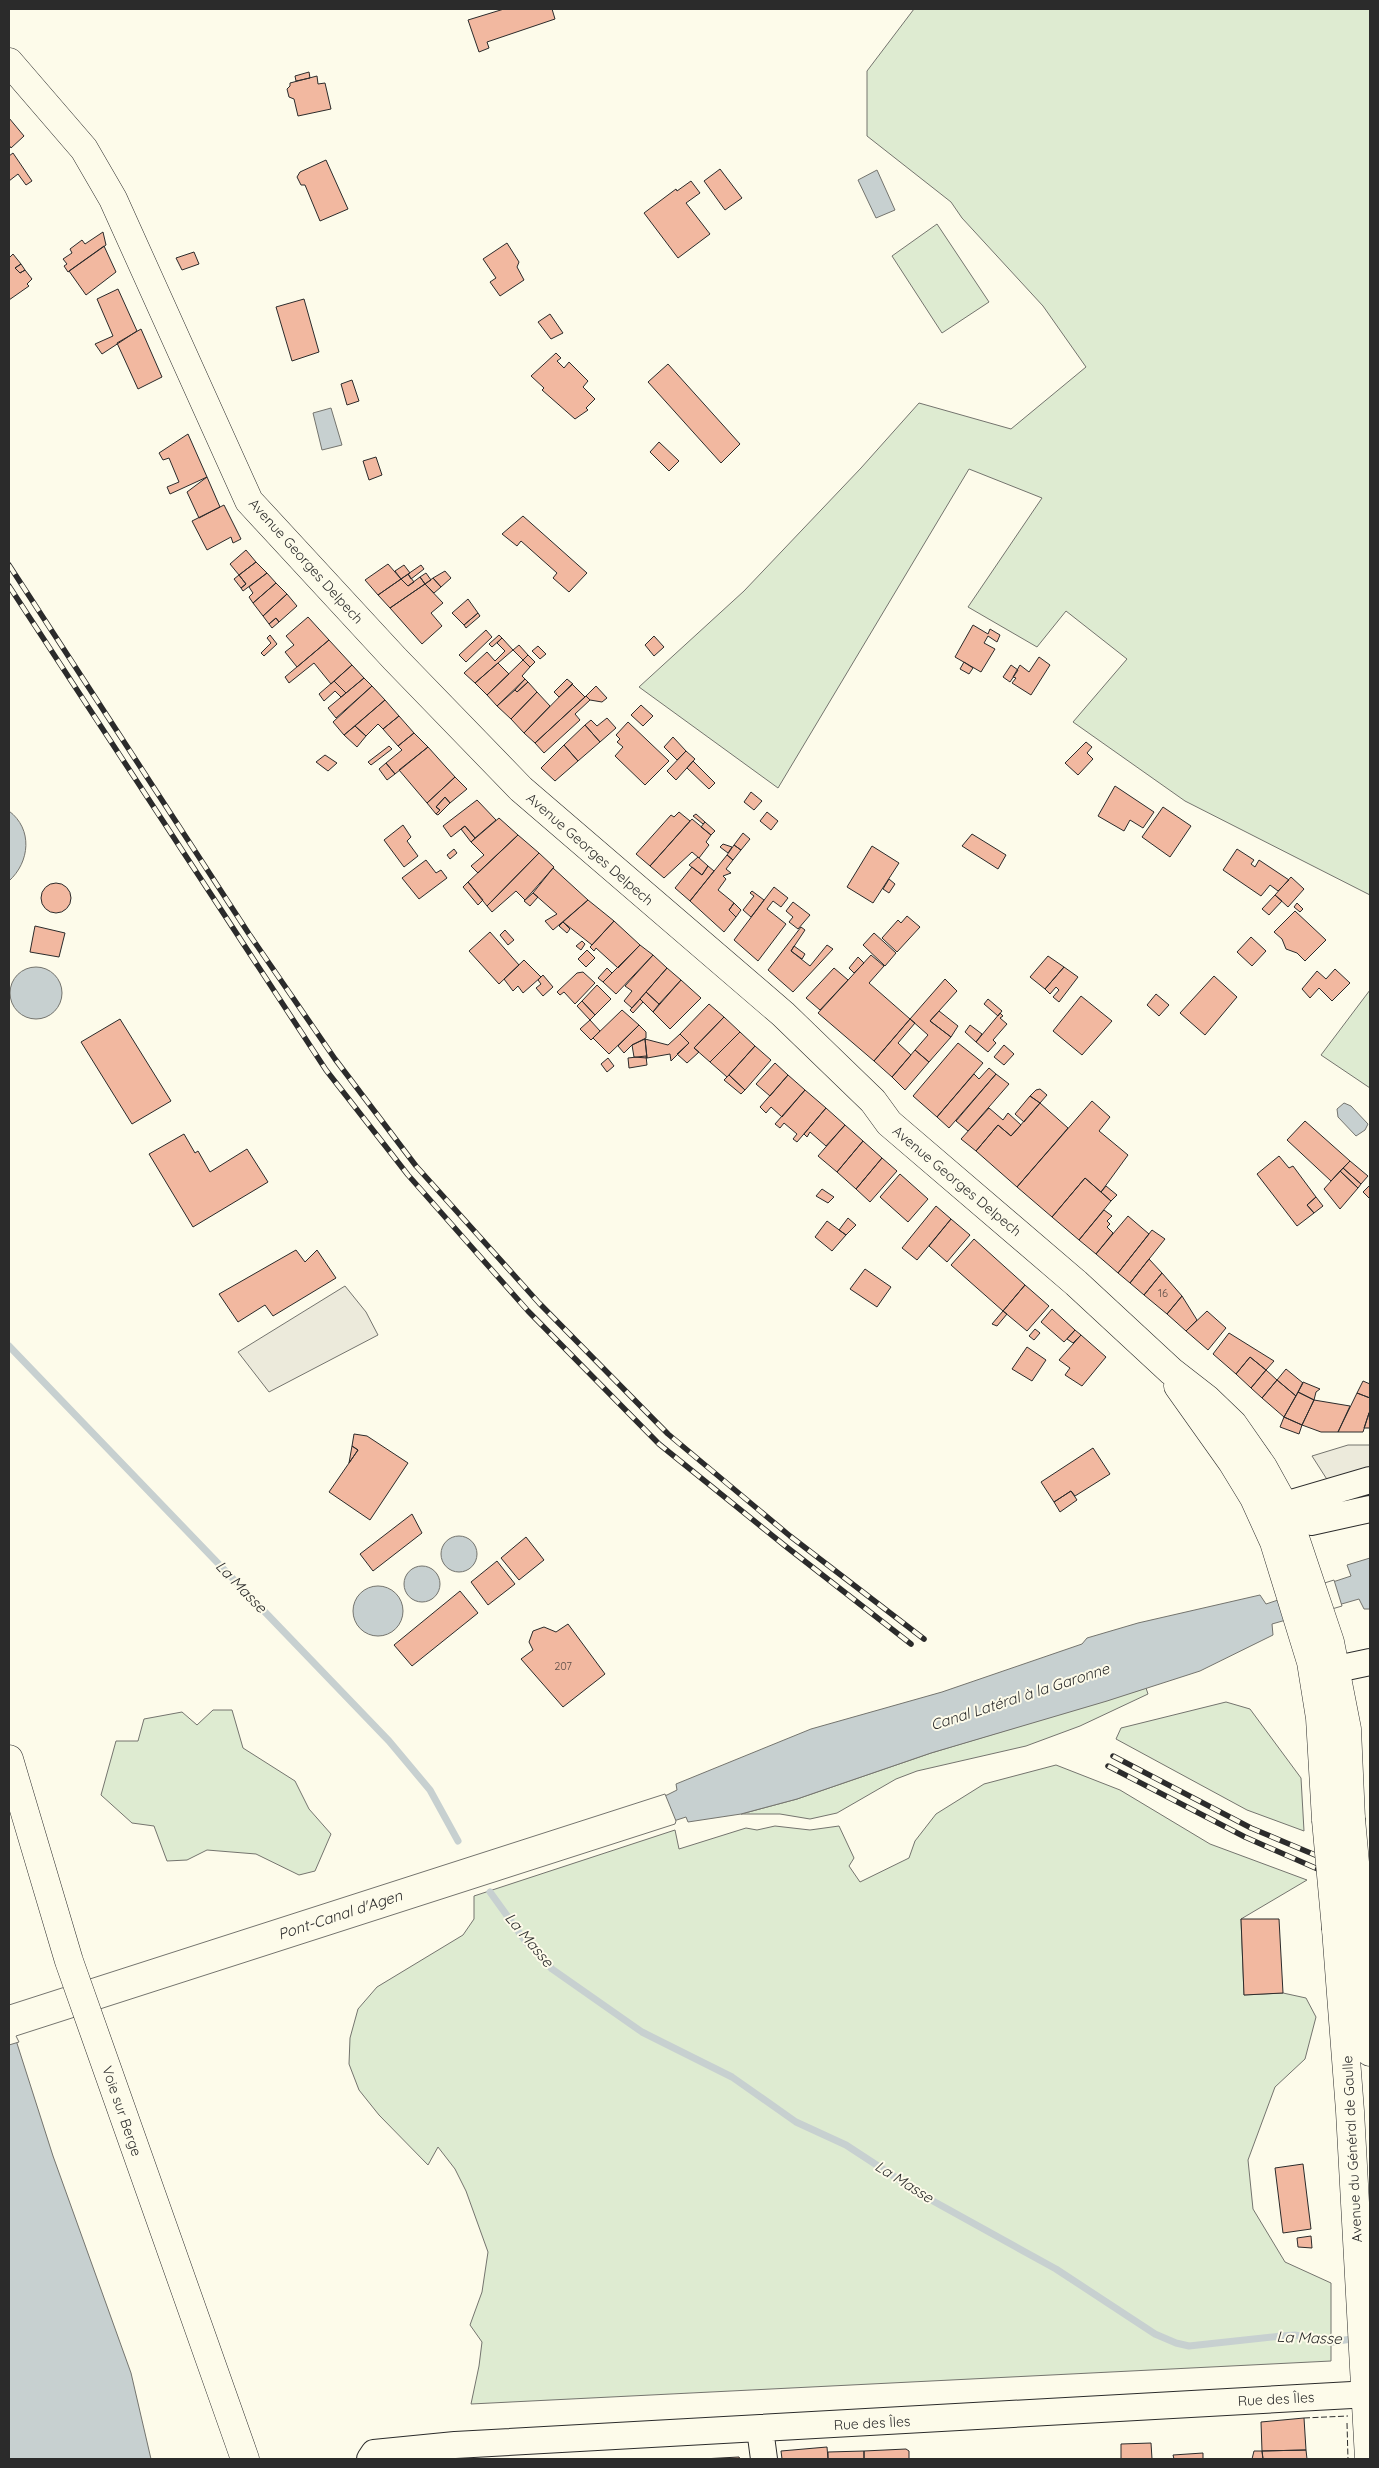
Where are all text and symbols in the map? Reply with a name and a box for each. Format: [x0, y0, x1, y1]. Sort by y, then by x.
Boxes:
street label: Avenue Georges Delpech [245, 495, 367, 627]
street label: Avenue Georges Delpech [523, 789, 657, 909]
street label: Avenue Georges Delpech [889, 1122, 1025, 1240]
house number: 16 [1158, 1286, 1168, 1300]
water label: La Masse [212, 1557, 271, 1617]
water label: Canal Latéral à la Garonne [928, 1658, 1112, 1734]
house number: 207 [554, 1659, 572, 1673]
water label: Pont-Canal d'Agen [275, 1885, 405, 1944]
water label: La Masse [501, 1909, 558, 1971]
street label: Avenue du Général de Gaulle [1338, 2055, 1366, 2243]
street label: Voie sur Berge [98, 2063, 146, 2159]
water label: La Masse [872, 2156, 937, 2207]
water label: La Masse [1276, 2327, 1342, 2348]
street label: Rue des Îles [1237, 2388, 1315, 2410]
street label: Rue des Îles [833, 2412, 911, 2434]

